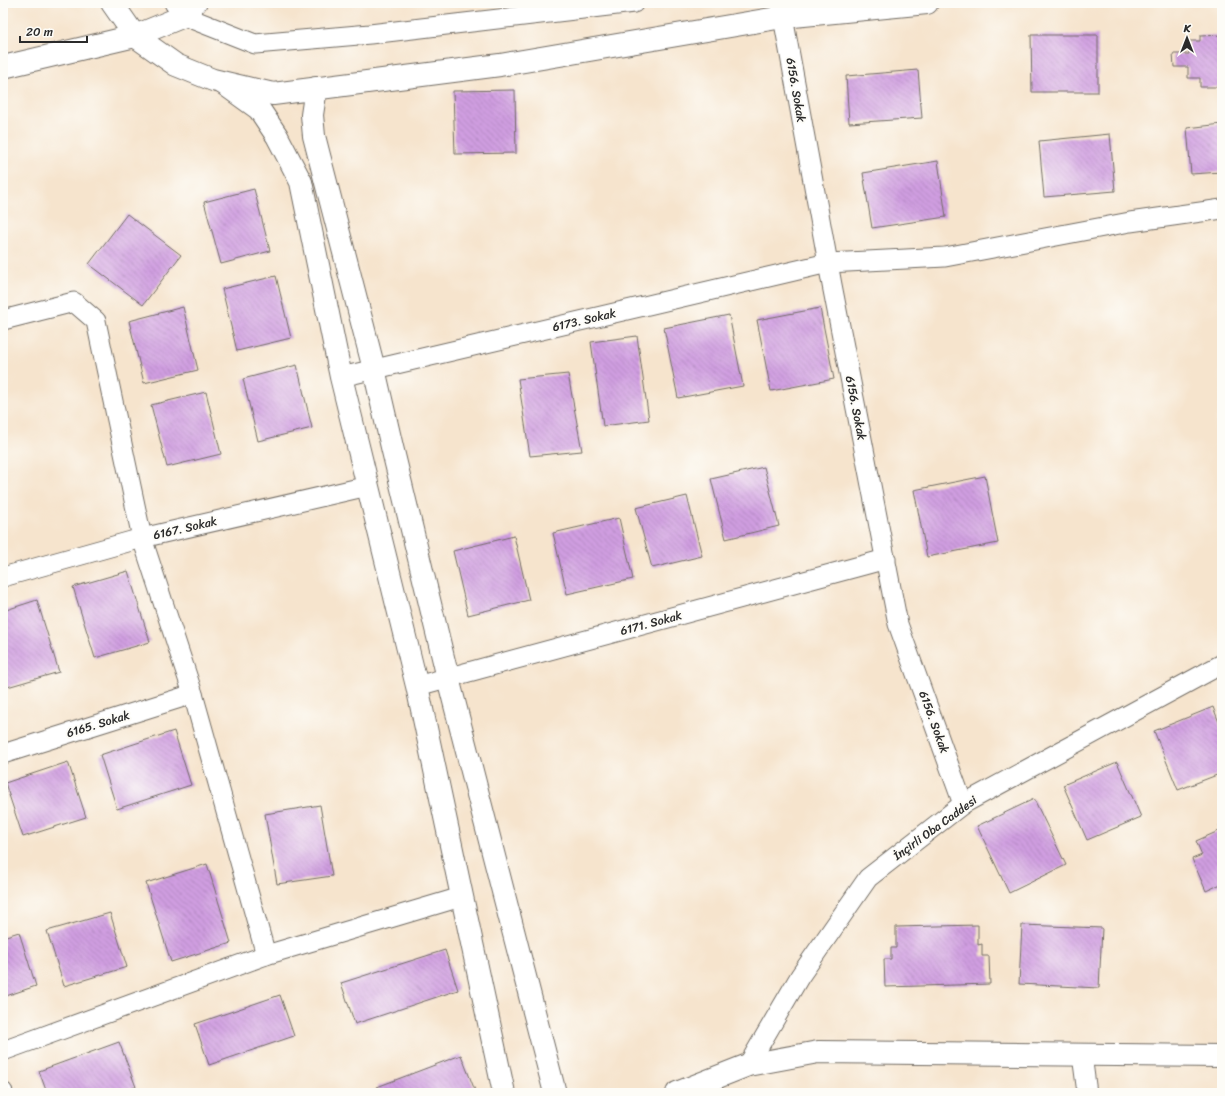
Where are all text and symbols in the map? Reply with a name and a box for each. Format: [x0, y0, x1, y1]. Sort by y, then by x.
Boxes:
scale bar [20, 18, 87, 44]
north arrow [1167, 18, 1207, 58]
text: K [1183, 19, 1192, 38]
text: 20 m [26, 21, 53, 43]
street label: 6156. Sokak [780, 56, 813, 125]
street label: 6173. Sokak [550, 302, 619, 338]
street label: 6156. Sokak [839, 374, 873, 443]
street label: 6167. Sokak [151, 510, 220, 546]
street label: 6171. Sokak [618, 604, 685, 642]
street label: 6156. Sokak [913, 688, 956, 757]
street label: 6165. Sokak [64, 704, 133, 744]
street label: İnçirli Oba Caddesi [887, 789, 982, 867]

